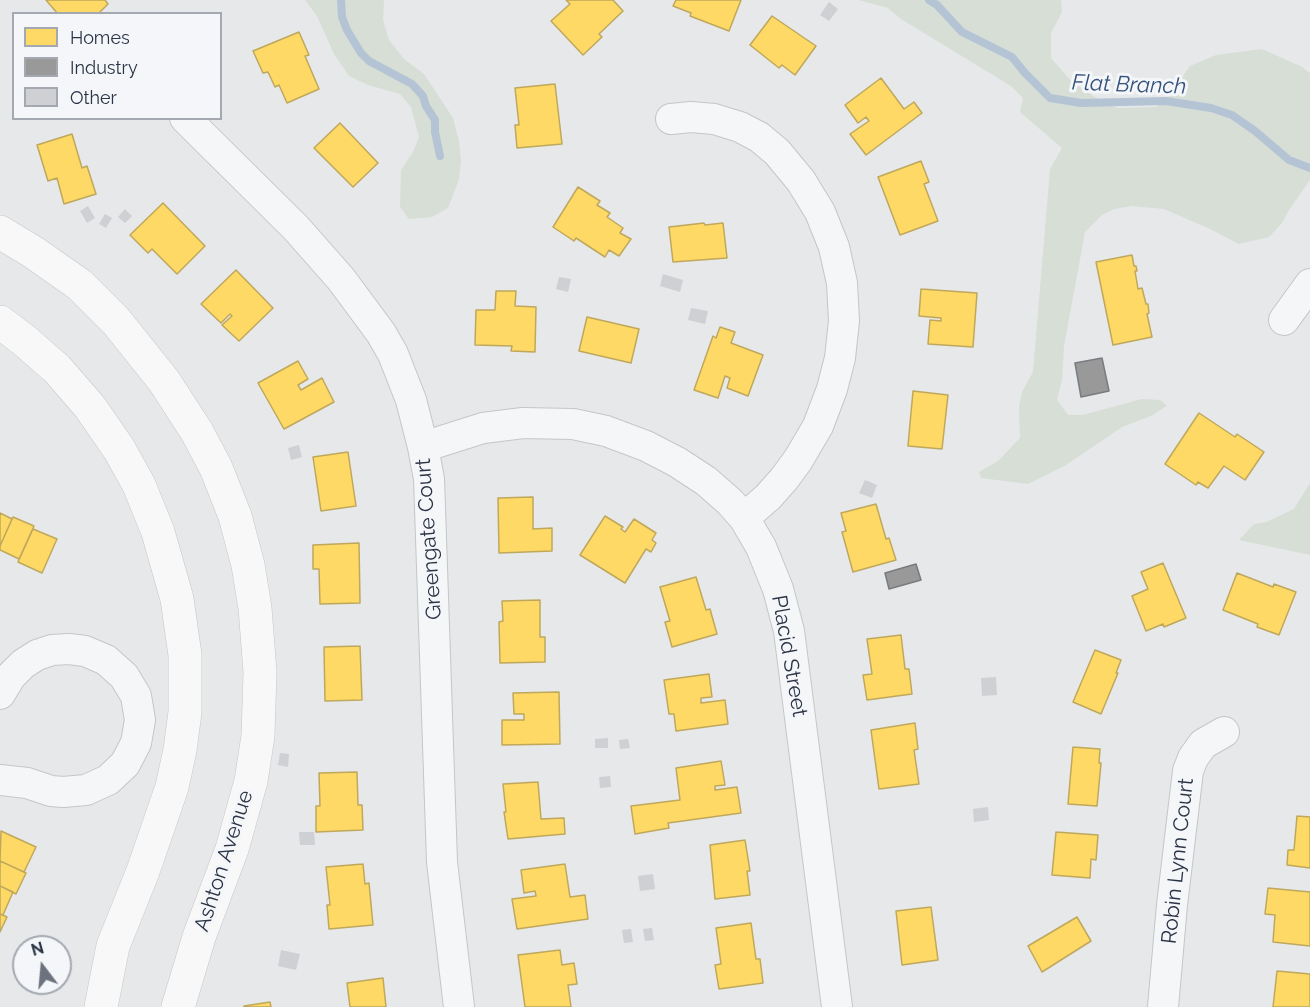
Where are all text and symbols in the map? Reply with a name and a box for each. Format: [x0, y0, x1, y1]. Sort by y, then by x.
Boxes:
legend [12, 12, 222, 120]
text: Homes [70, 27, 130, 48]
text: Industry [70, 57, 138, 78]
water label: Flat Branch [1071, 70, 1187, 100]
text: Other [70, 87, 117, 108]
street label: Greengate Court [411, 458, 447, 620]
street label: Placid Street [766, 593, 812, 719]
street label: Robin Lynn Court [1157, 777, 1199, 945]
street label: Ashton Avenue [189, 787, 259, 935]
north arrow [12, 935, 72, 995]
text: N [29, 938, 46, 960]

